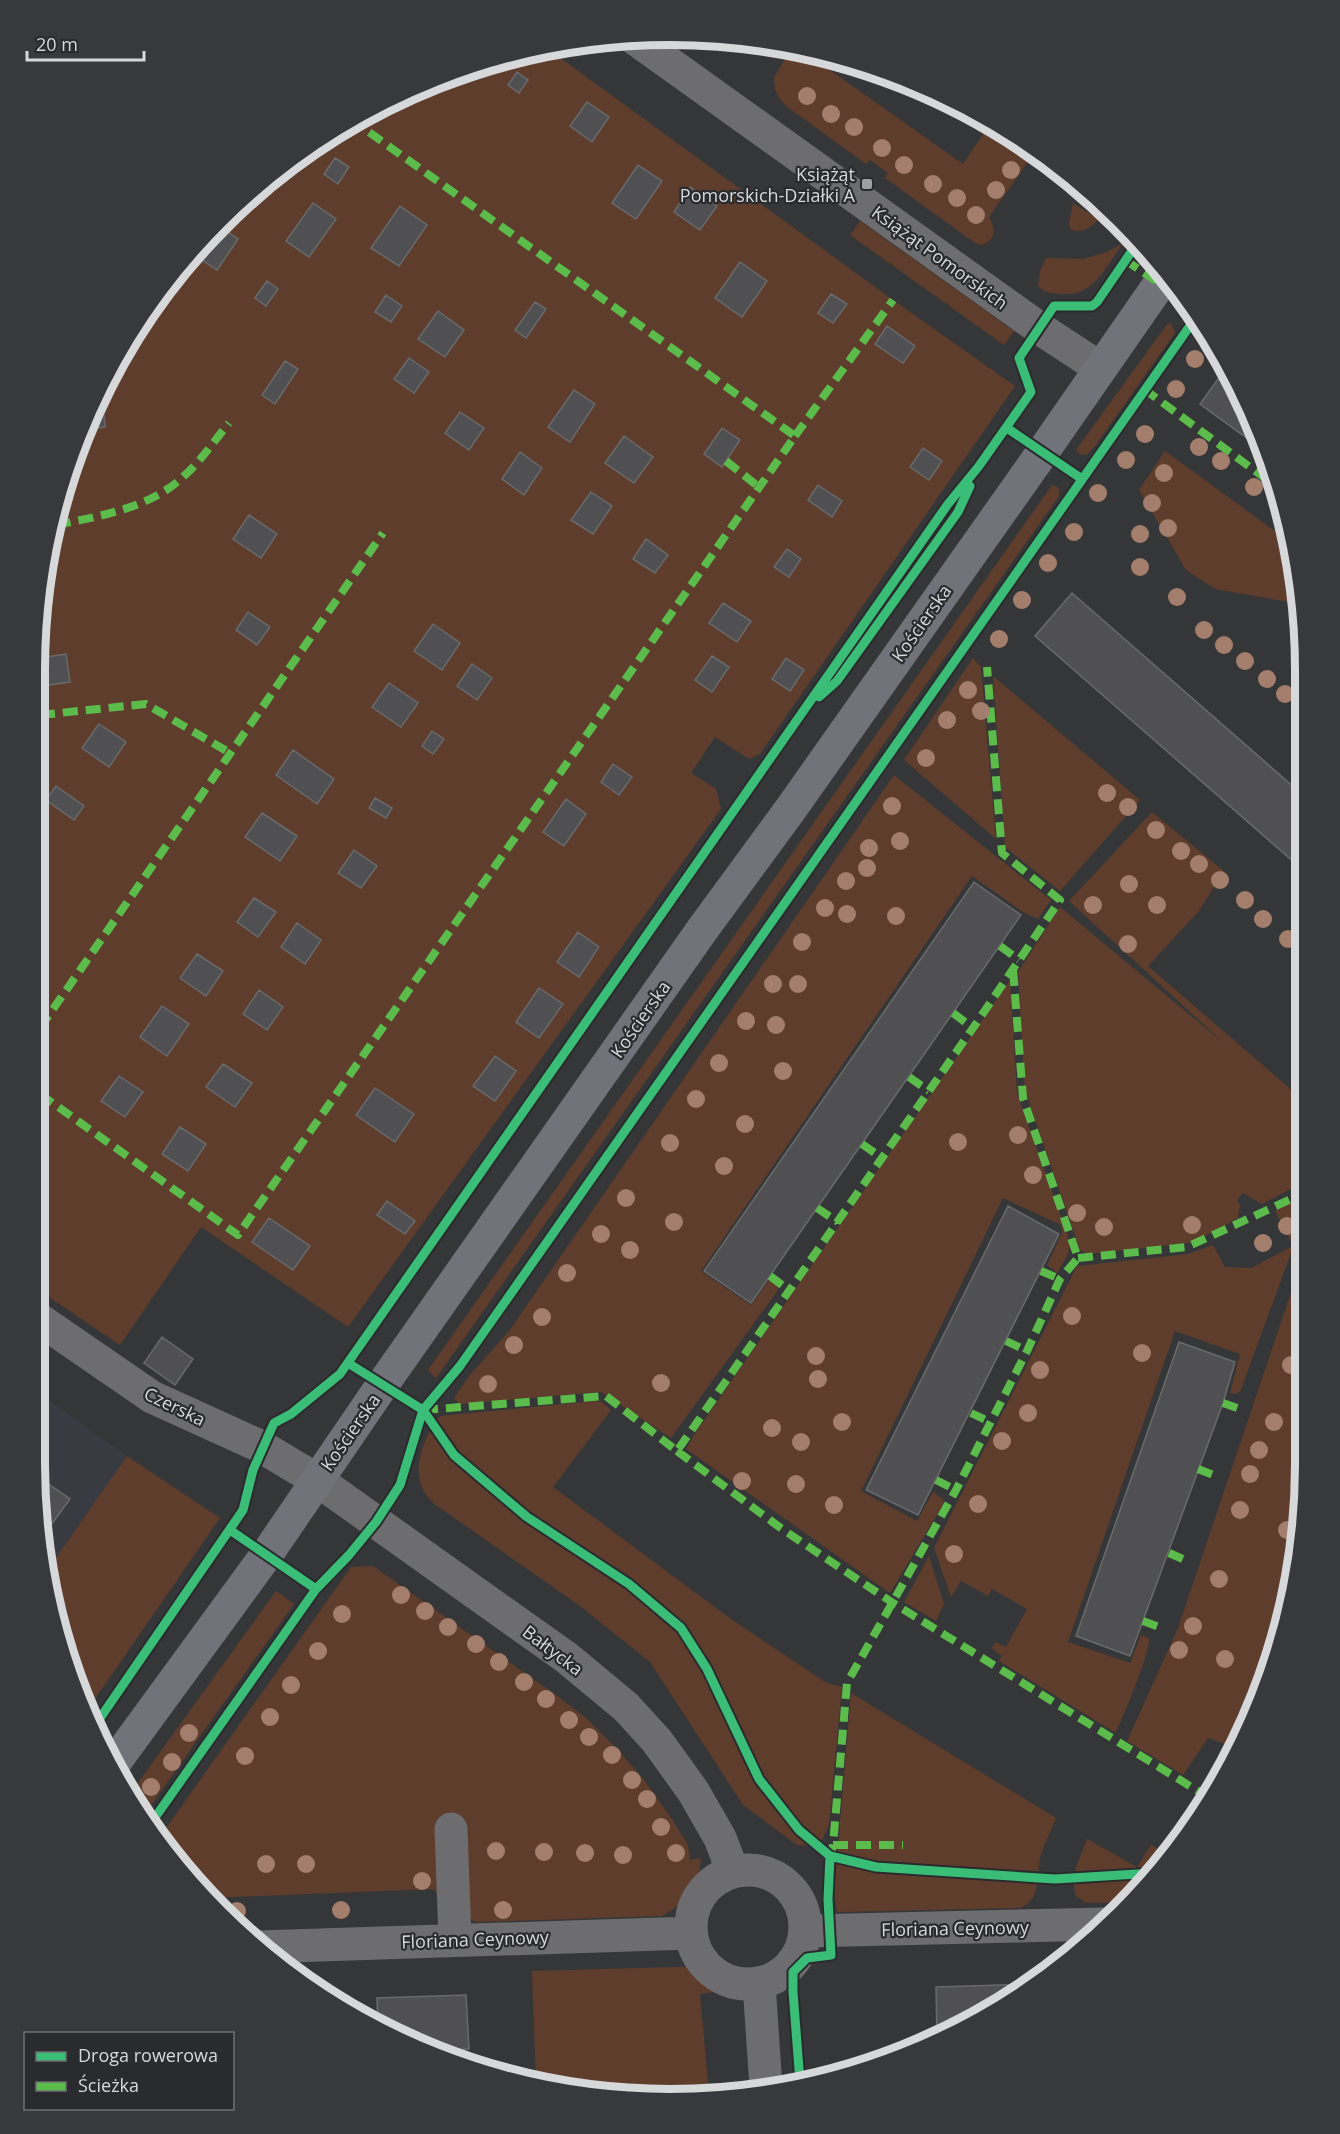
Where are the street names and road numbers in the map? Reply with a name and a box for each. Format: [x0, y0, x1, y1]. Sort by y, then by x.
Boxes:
street label: Książąt Pomorskich [867, 200, 1013, 314]
street label: Kościerska [886, 580, 956, 666]
street label: Kościerska [605, 976, 675, 1062]
street label: Czerska [140, 1381, 210, 1431]
street label: Kościerska [315, 1389, 385, 1475]
street label: Bałtycka [518, 1619, 588, 1681]
street label: Floriana Ceynowy [881, 1915, 1030, 1941]
street label: Floriana Ceynowy [401, 1924, 550, 1954]

